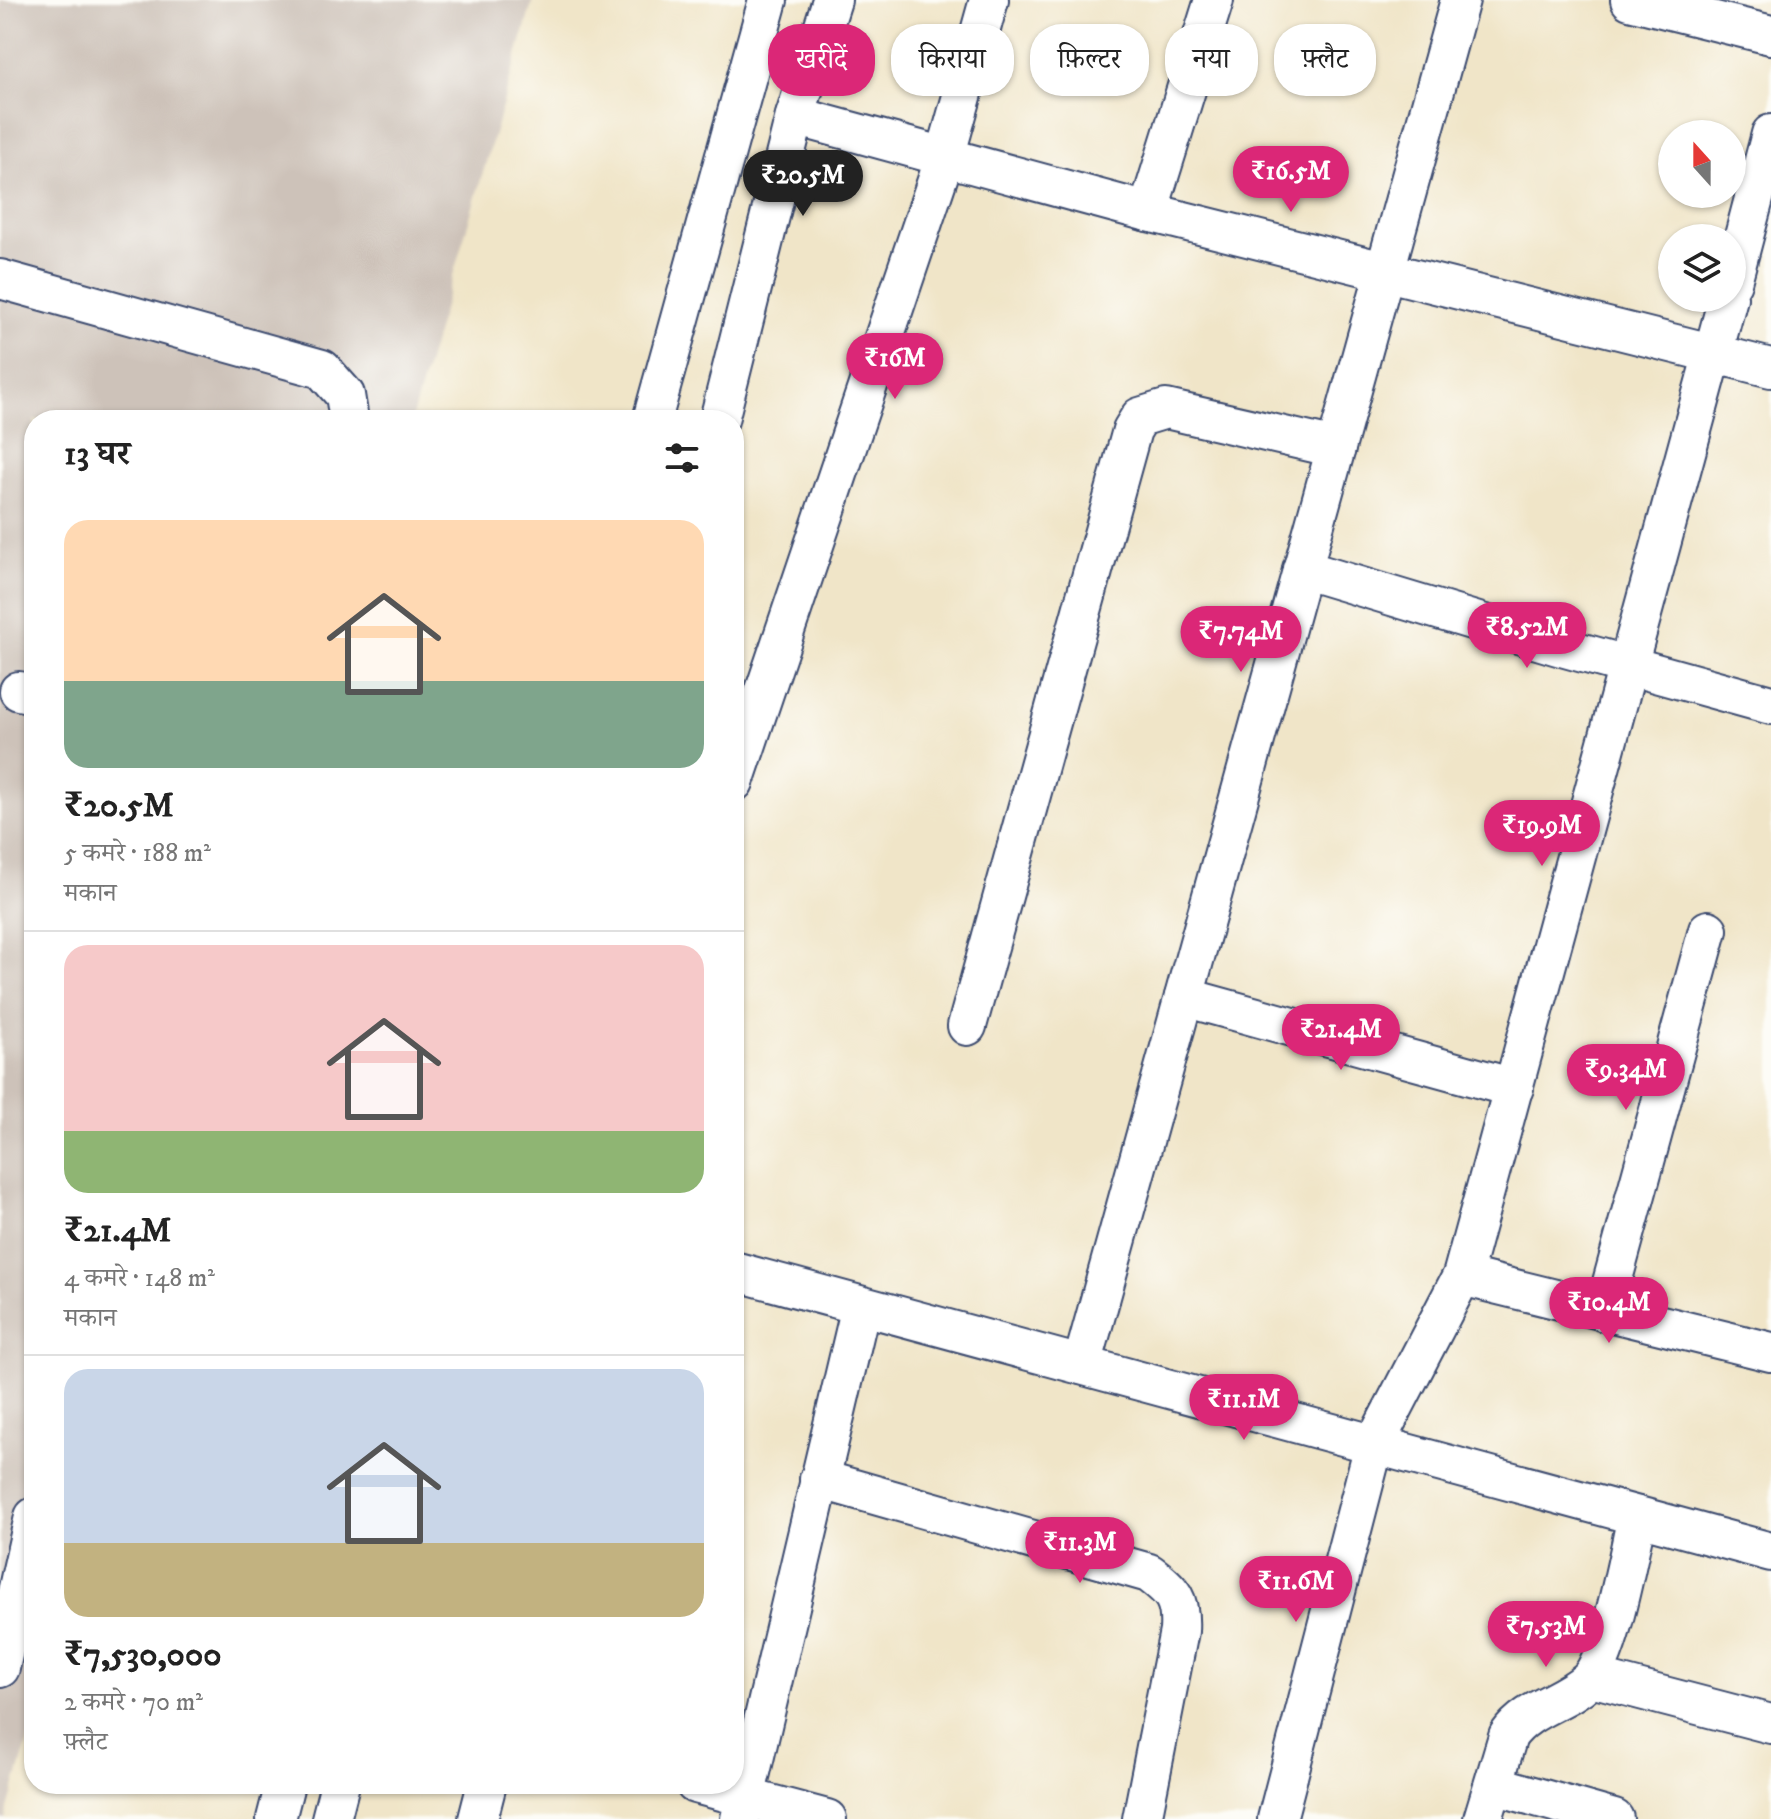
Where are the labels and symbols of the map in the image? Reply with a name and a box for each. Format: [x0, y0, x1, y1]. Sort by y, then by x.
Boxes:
north arrow [1658, 120, 1746, 208]
pin: ₹16.5M [1226, 146, 1356, 214]
pin: ₹20.5M [738, 150, 868, 218]
pin: ₹16M [848, 333, 942, 401]
pin: ₹8.52M [1462, 602, 1592, 670]
pin: ₹7.74M [1176, 606, 1306, 674]
pin: ₹19.9M [1477, 800, 1607, 868]
pin: ₹21.4M [1276, 1004, 1406, 1072]
pin: ₹9.34M [1561, 1044, 1691, 1112]
pin: ₹10.4M [1544, 1277, 1674, 1345]
pin: ₹11.1M [1179, 1374, 1309, 1442]
pin: ₹11.3M [1015, 1517, 1145, 1585]
pin: ₹11.6M [1231, 1556, 1361, 1624]
pin: ₹7.53M [1481, 1601, 1611, 1669]

